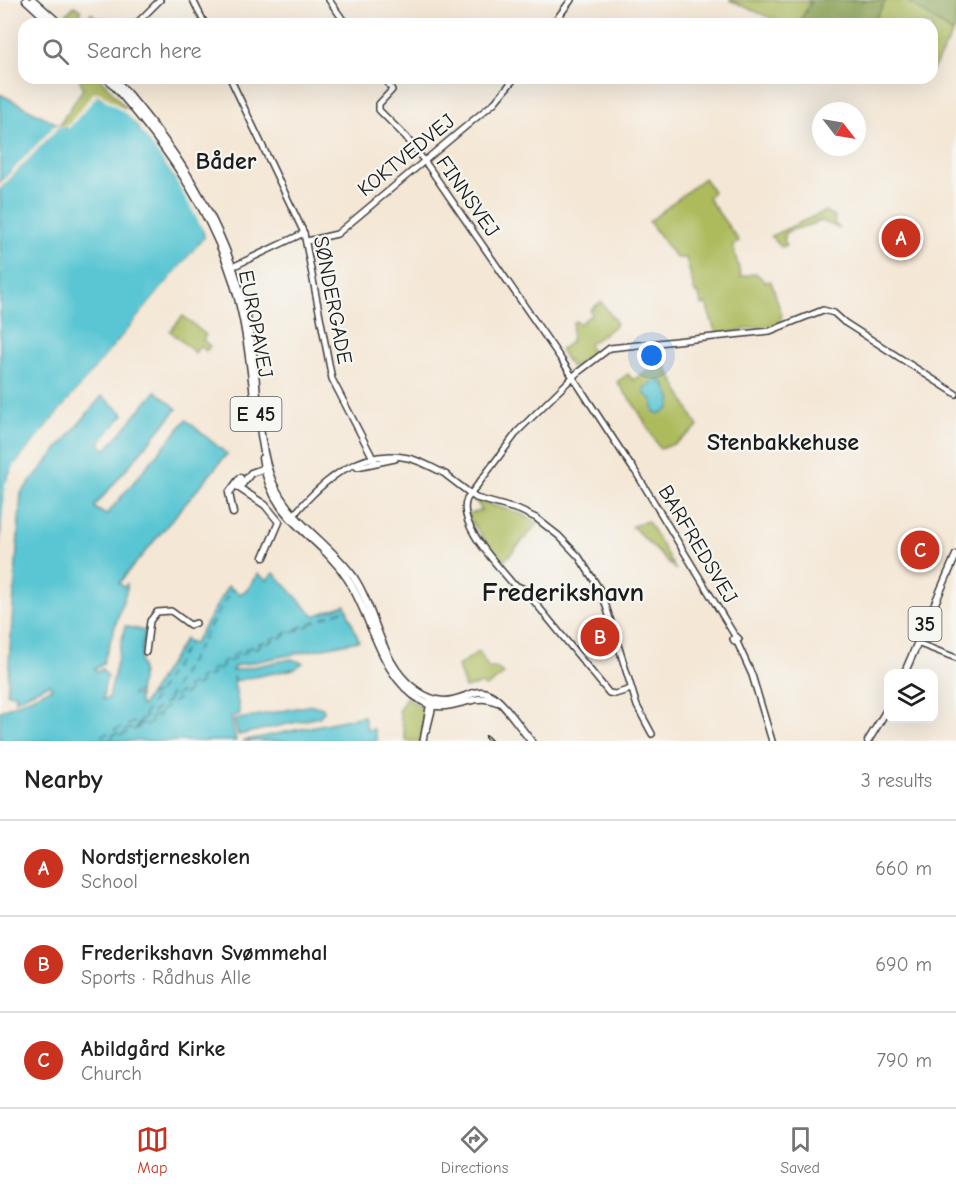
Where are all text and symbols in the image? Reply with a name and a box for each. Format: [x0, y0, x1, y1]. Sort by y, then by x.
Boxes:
search box [18, 18, 938, 84]
icon: search [39, 35, 72, 68]
text: Search here [87, 38, 202, 64]
north arrow [812, 102, 866, 156]
street label: KOKTVEDVEJ [353, 109, 459, 201]
district label: Båder [196, 147, 257, 175]
street label: FINNSVEJ [431, 151, 505, 241]
pin: A [882, 216, 920, 260]
street label: SØNDERGADE [309, 234, 357, 366]
street label: EUROPAVEJ [234, 268, 278, 380]
your location [637, 341, 666, 370]
road number: E 45 [230, 397, 282, 431]
district label: Stenbakkehuse [707, 428, 859, 456]
street label: BARFREDSVEJ [653, 481, 743, 607]
pin: C [900, 528, 940, 572]
district label: Frederikshavn [482, 577, 644, 608]
road number: 35 [908, 607, 942, 641]
pin: B [580, 614, 620, 660]
map controls [884, 669, 938, 723]
button: layers [884, 669, 938, 723]
text: Nearby [24, 765, 103, 795]
text: 3 results [861, 769, 932, 792]
text: Nordstjerneskolen [81, 844, 250, 870]
text: A [38, 857, 49, 880]
text: 660 m [875, 857, 932, 880]
text: School [81, 870, 138, 893]
text: Frederikshavn Svømmehal [81, 940, 327, 966]
text: B [37, 953, 50, 976]
text: 690 m [875, 953, 932, 976]
text: Sports · Rådhus Alle [81, 966, 251, 989]
text: Abildgård Kirke [81, 1036, 225, 1062]
text: C [37, 1049, 50, 1072]
text: 790 m [877, 1049, 932, 1072]
text: Church [81, 1062, 142, 1085]
tab: Map [136, 1123, 169, 1177]
tab: Directions [441, 1123, 508, 1177]
tab: Saved [780, 1123, 820, 1177]

